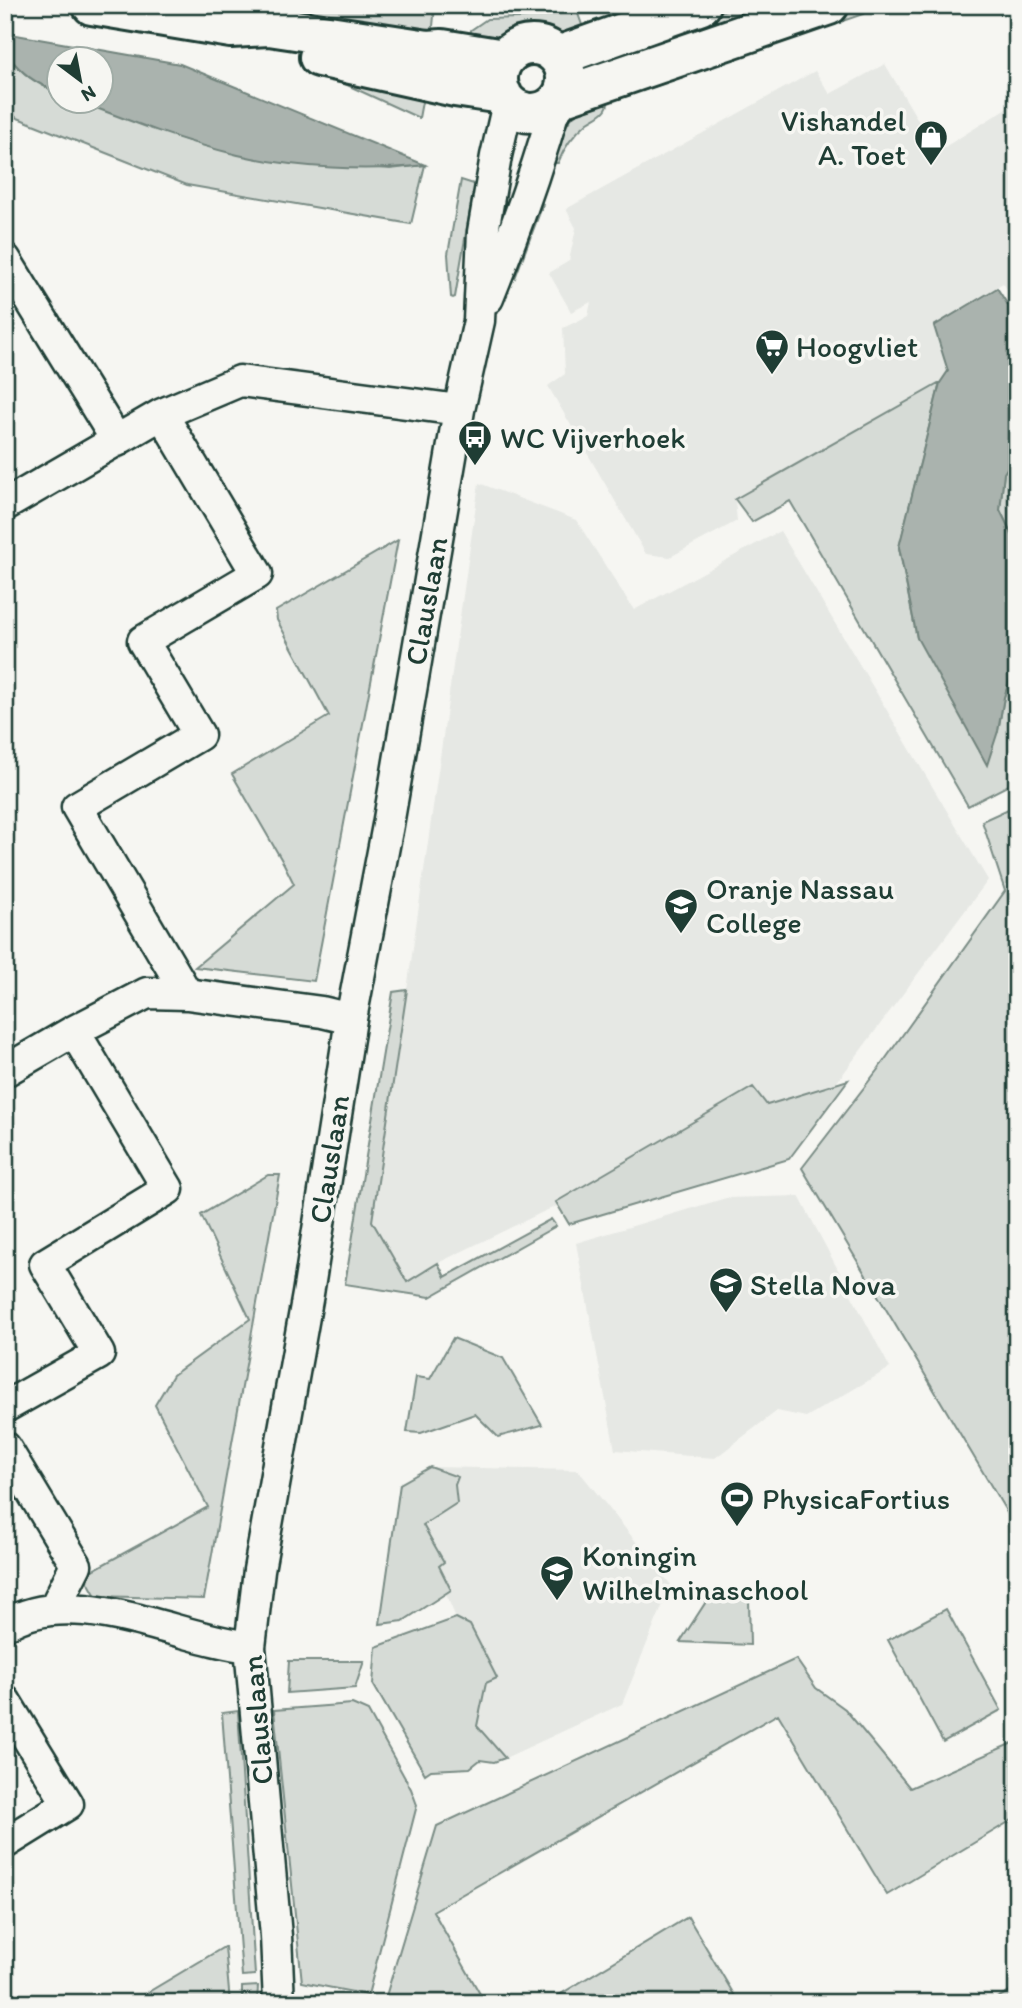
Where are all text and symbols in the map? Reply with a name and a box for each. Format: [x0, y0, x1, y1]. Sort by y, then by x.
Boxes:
north arrow [46, 46, 116, 116]
text: N [77, 81, 100, 107]
place label: Vishandel A. Toet [781, 102, 907, 173]
shop icon: Vishandel A. Toet [912, 118, 950, 167]
supermarket icon: Hoogvliet [753, 327, 791, 376]
place label: Hoogvliet [796, 328, 918, 365]
bus stop icon: WC Vijverhoek [456, 418, 494, 467]
place label: WC Vijverhoek [500, 419, 686, 456]
street label: Clauslaan [397, 534, 455, 668]
place label: Oranje Nassau College [706, 870, 894, 941]
school or university icon: Oranje Nassau College [662, 886, 700, 935]
street label: Clauslaan [301, 1092, 357, 1226]
school or university icon: Stella Nova [707, 1265, 745, 1314]
place label: Stella Nova [750, 1266, 896, 1303]
sports icon: PhysicaFortius [718, 1479, 756, 1528]
place label: PhysicaFortius [762, 1480, 950, 1517]
place label: Koningin Wilhelminaschool [582, 1537, 809, 1608]
school or university icon: Koningin Wilhelminaschool [538, 1553, 576, 1602]
street label: Clauslaan [233, 1654, 281, 1786]

